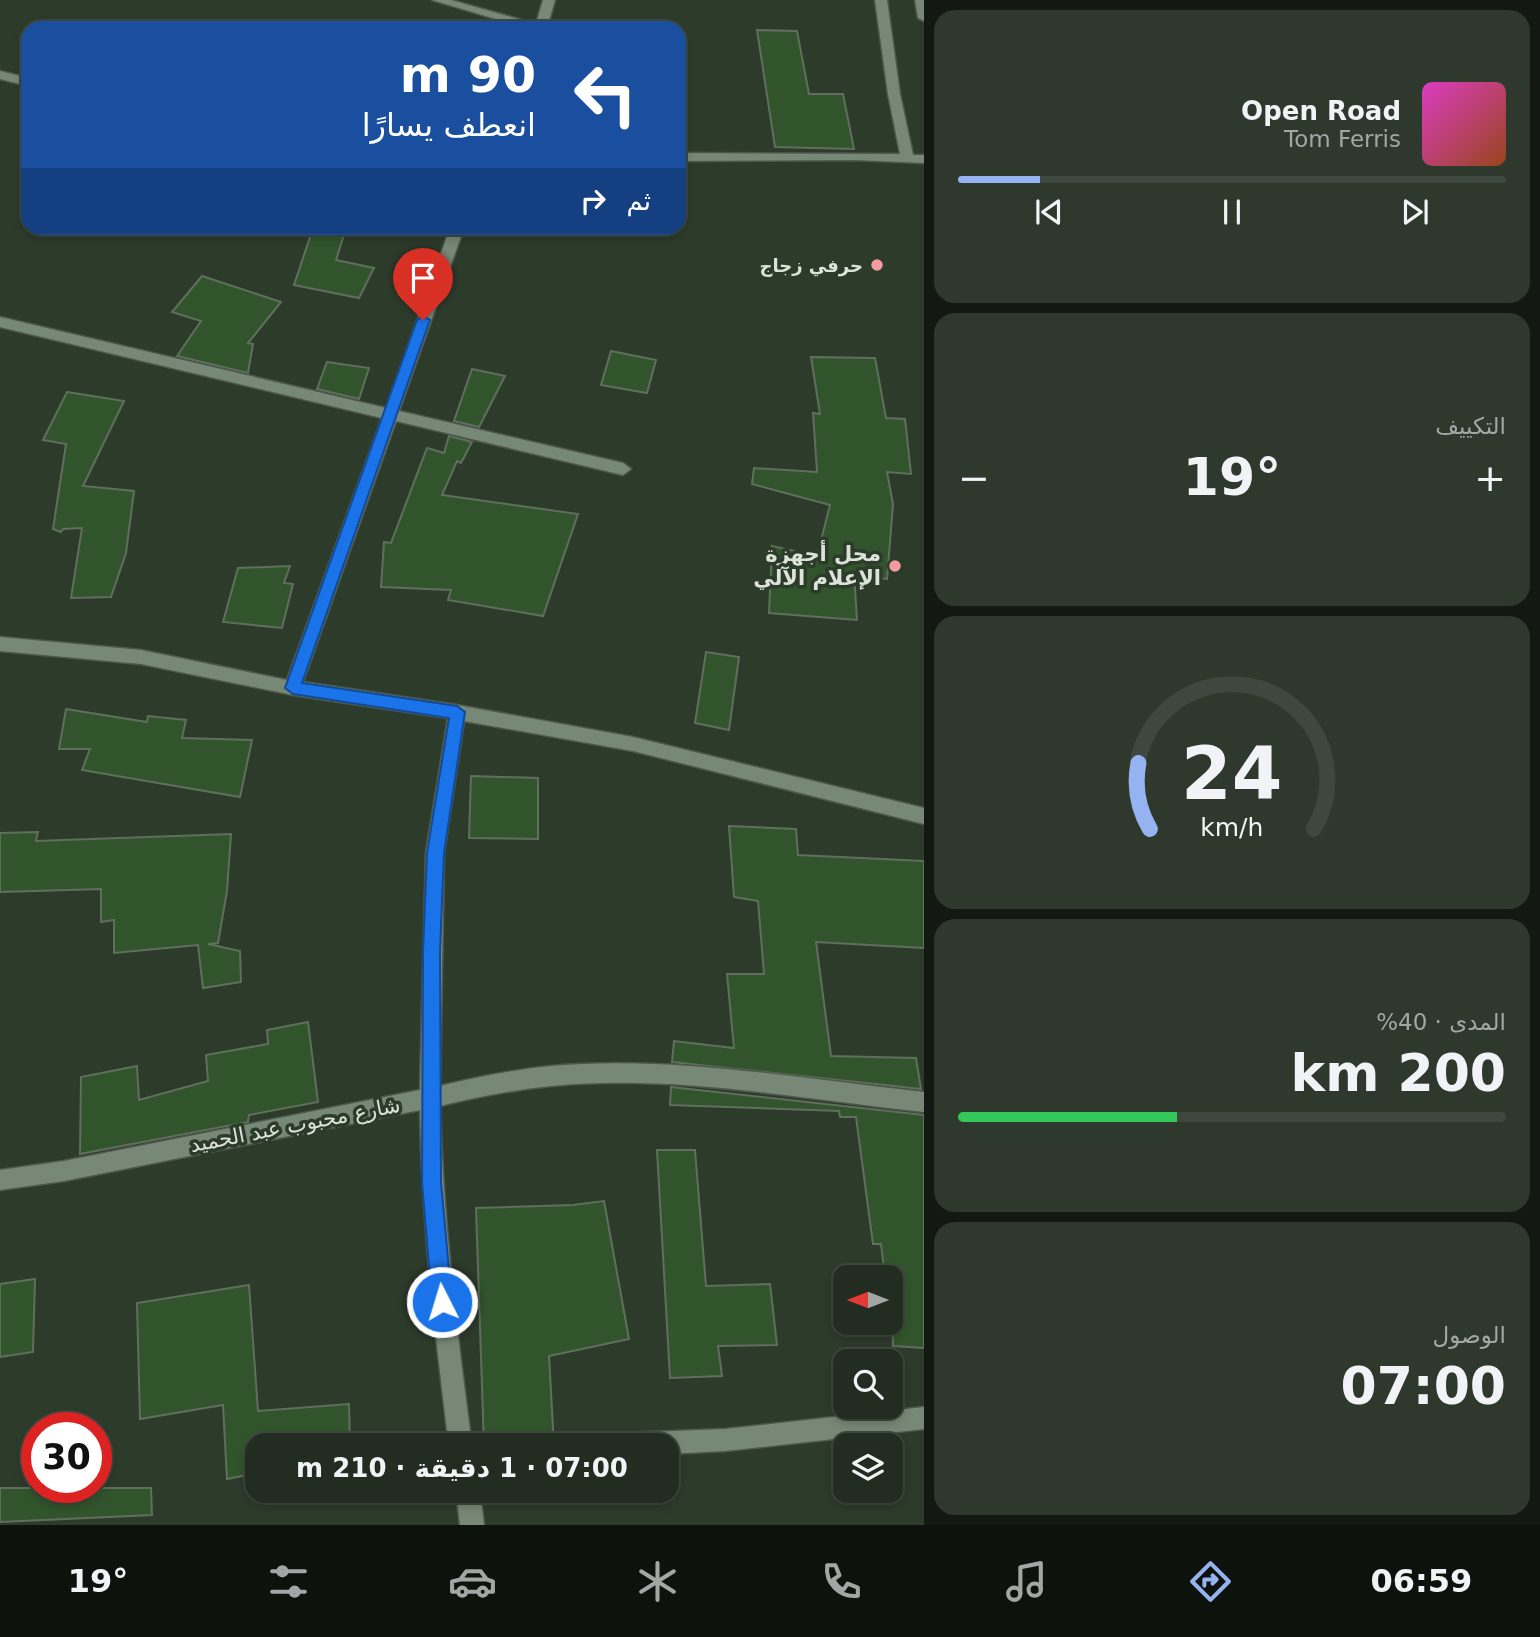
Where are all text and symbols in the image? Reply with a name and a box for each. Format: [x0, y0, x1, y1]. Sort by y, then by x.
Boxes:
text: 90 m [400, 47, 536, 104]
icon: left [560, 49, 651, 140]
text: Open Road [1241, 96, 1401, 126]
text: انعطف يسارًا [362, 106, 536, 144]
text: Tom Ferris [1284, 126, 1401, 152]
icon: right [574, 182, 612, 220]
text: ثم [626, 186, 651, 216]
icon: previous [1030, 193, 1068, 231]
icon: pause [1213, 193, 1251, 231]
icon: next [1396, 193, 1434, 231]
pin [393, 248, 453, 320]
place label: حرفي زجاج [760, 255, 863, 277]
marker: حرفي زجاج [869, 257, 885, 273]
icon: arrive [404, 259, 442, 297]
text: التكييف [1435, 413, 1506, 439]
text: 19° [1183, 447, 1281, 507]
text: − [958, 456, 990, 500]
text: + [1474, 456, 1506, 500]
place label: محل أجهزة الإعلام الآلي [753, 539, 881, 590]
marker: محل أجهزة الإعلام الآلي [887, 558, 903, 574]
text: 24 [1181, 731, 1283, 816]
text: km/h [1200, 812, 1264, 841]
text: المدى · 40% [1376, 1009, 1506, 1035]
text: 200 km [1291, 1043, 1506, 1103]
street label: شارع محبوب عبد الحميد [188, 1093, 402, 1157]
position arrow [405, 1265, 479, 1339]
north arrow [833, 1265, 903, 1335]
map controls [833, 1265, 903, 1503]
text: الوصول [1433, 1322, 1506, 1348]
button: search [833, 1349, 903, 1419]
text: 07:00 [1340, 1356, 1506, 1416]
speed limit sign: 30 [21, 1412, 112, 1503]
button: layers [833, 1433, 903, 1503]
text: 07:00 · 1 دقيقة · 210 m [296, 1453, 628, 1483]
icon: filters [264, 1557, 313, 1606]
icon: car [448, 1557, 497, 1606]
icon: climate [633, 1557, 682, 1606]
icon: phone [817, 1557, 866, 1606]
icon: music [1002, 1557, 1051, 1606]
icon: directions [1186, 1557, 1235, 1606]
text: 19° [68, 1562, 128, 1600]
text: 06:59 [1370, 1562, 1472, 1600]

